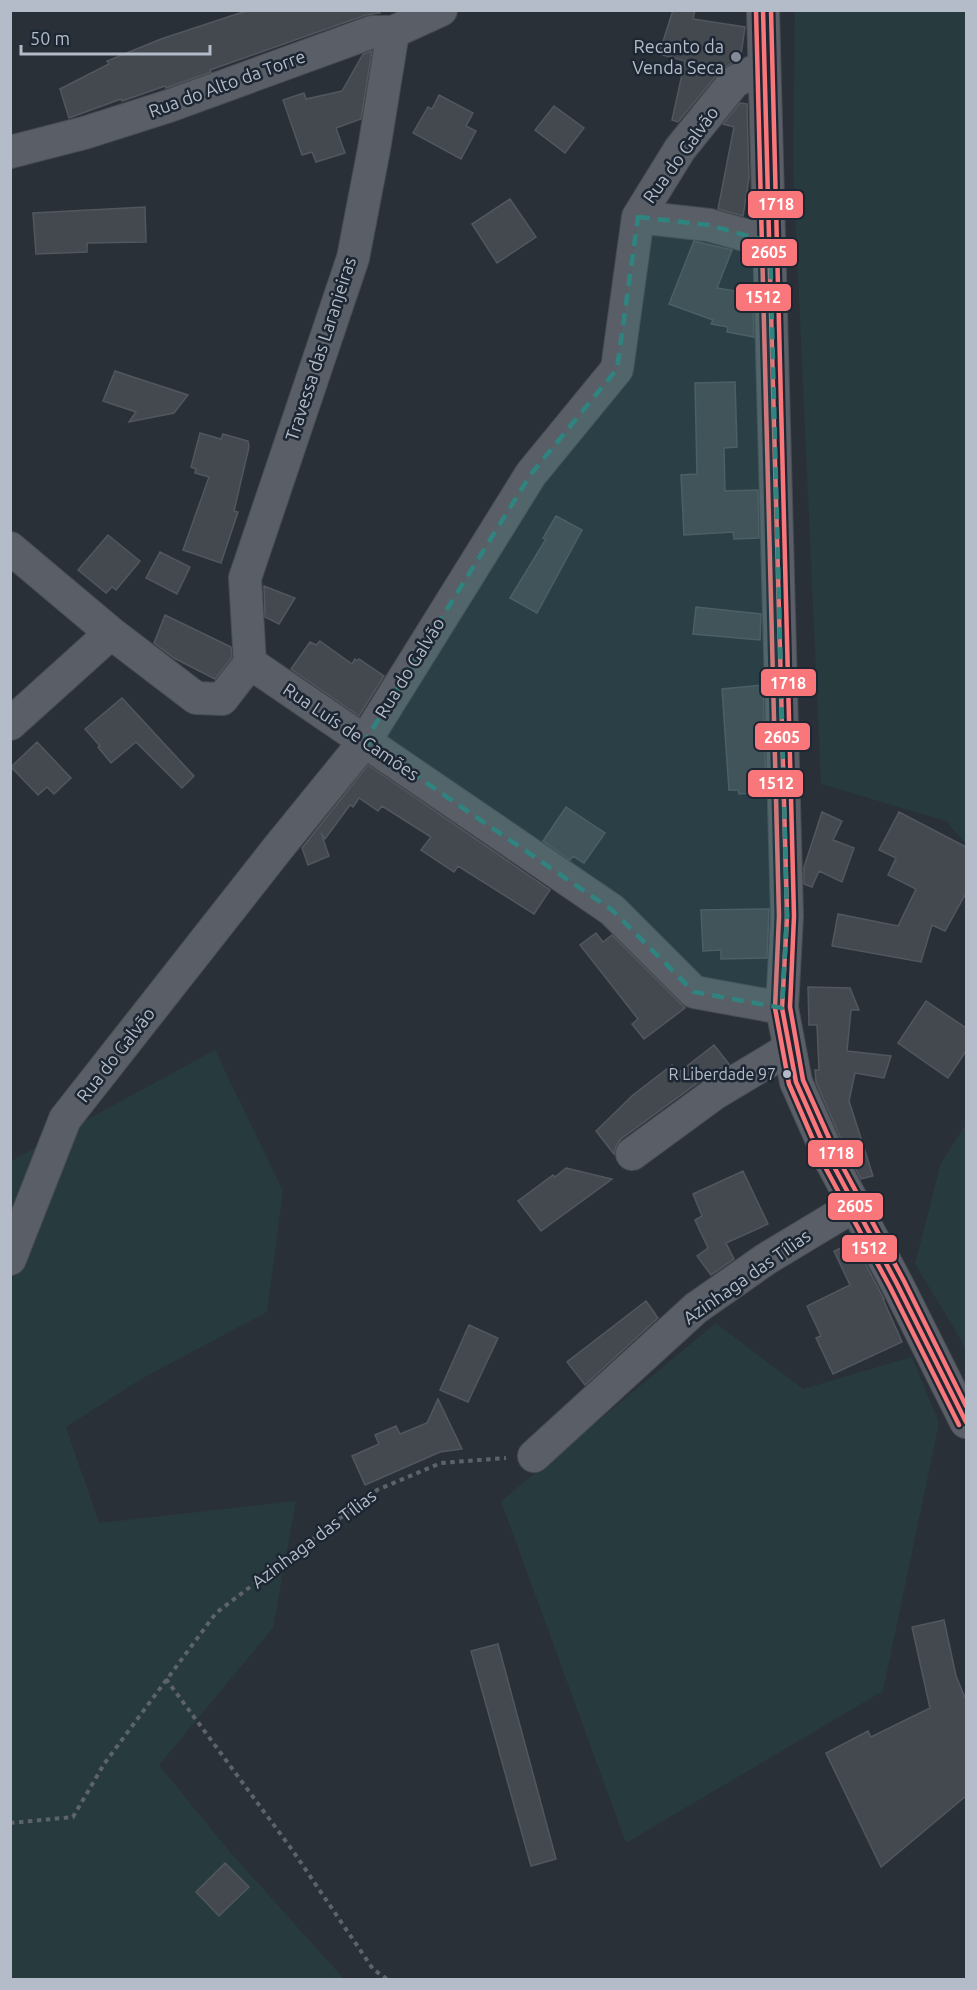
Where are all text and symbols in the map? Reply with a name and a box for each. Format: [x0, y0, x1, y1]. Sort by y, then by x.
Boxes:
scale bar [21, 18, 210, 56]
text: 50 m [30, 28, 70, 48]
place label: Recanto da Venda Seca [632, 36, 724, 77]
street label: Rua do Alto da Torre [146, 45, 308, 121]
marker: Recanto da Venda Seca [729, 50, 743, 64]
street label: Rua do Galvão [638, 102, 722, 207]
line badge: 1718 [747, 190, 804, 219]
text: 1718 [758, 195, 794, 213]
line badge: 2605 [741, 238, 798, 267]
text: 2605 [751, 243, 787, 261]
street label: Travessa das Laranjeiras [281, 254, 359, 443]
line badge: 1512 [735, 283, 792, 312]
text: 1512 [745, 288, 781, 306]
street label: Rua do Galvão [370, 614, 448, 721]
line badge: 1718 [760, 668, 817, 697]
text: 1718 [770, 674, 806, 692]
street label: Rua Luís de Camões [280, 678, 423, 784]
line badge: 2605 [754, 722, 811, 751]
text: 2605 [764, 728, 800, 746]
line badge: 1512 [747, 769, 804, 798]
text: 1512 [758, 774, 794, 792]
street label: Rua do Galvão [72, 1003, 158, 1106]
place label: R Liberdade 97 [669, 1065, 776, 1083]
marker: R Liberdade 97 [781, 1068, 793, 1080]
line badge: 1718 [807, 1139, 864, 1168]
text: 1718 [818, 1144, 854, 1162]
line badge: 2605 [827, 1192, 884, 1221]
text: 2605 [837, 1197, 873, 1215]
street label: Azinhaga das Tílias [679, 1225, 814, 1328]
line badge: 1512 [841, 1234, 898, 1263]
text: 1512 [851, 1239, 887, 1257]
street label: Azinhaga das Tílias [247, 1485, 380, 1592]

